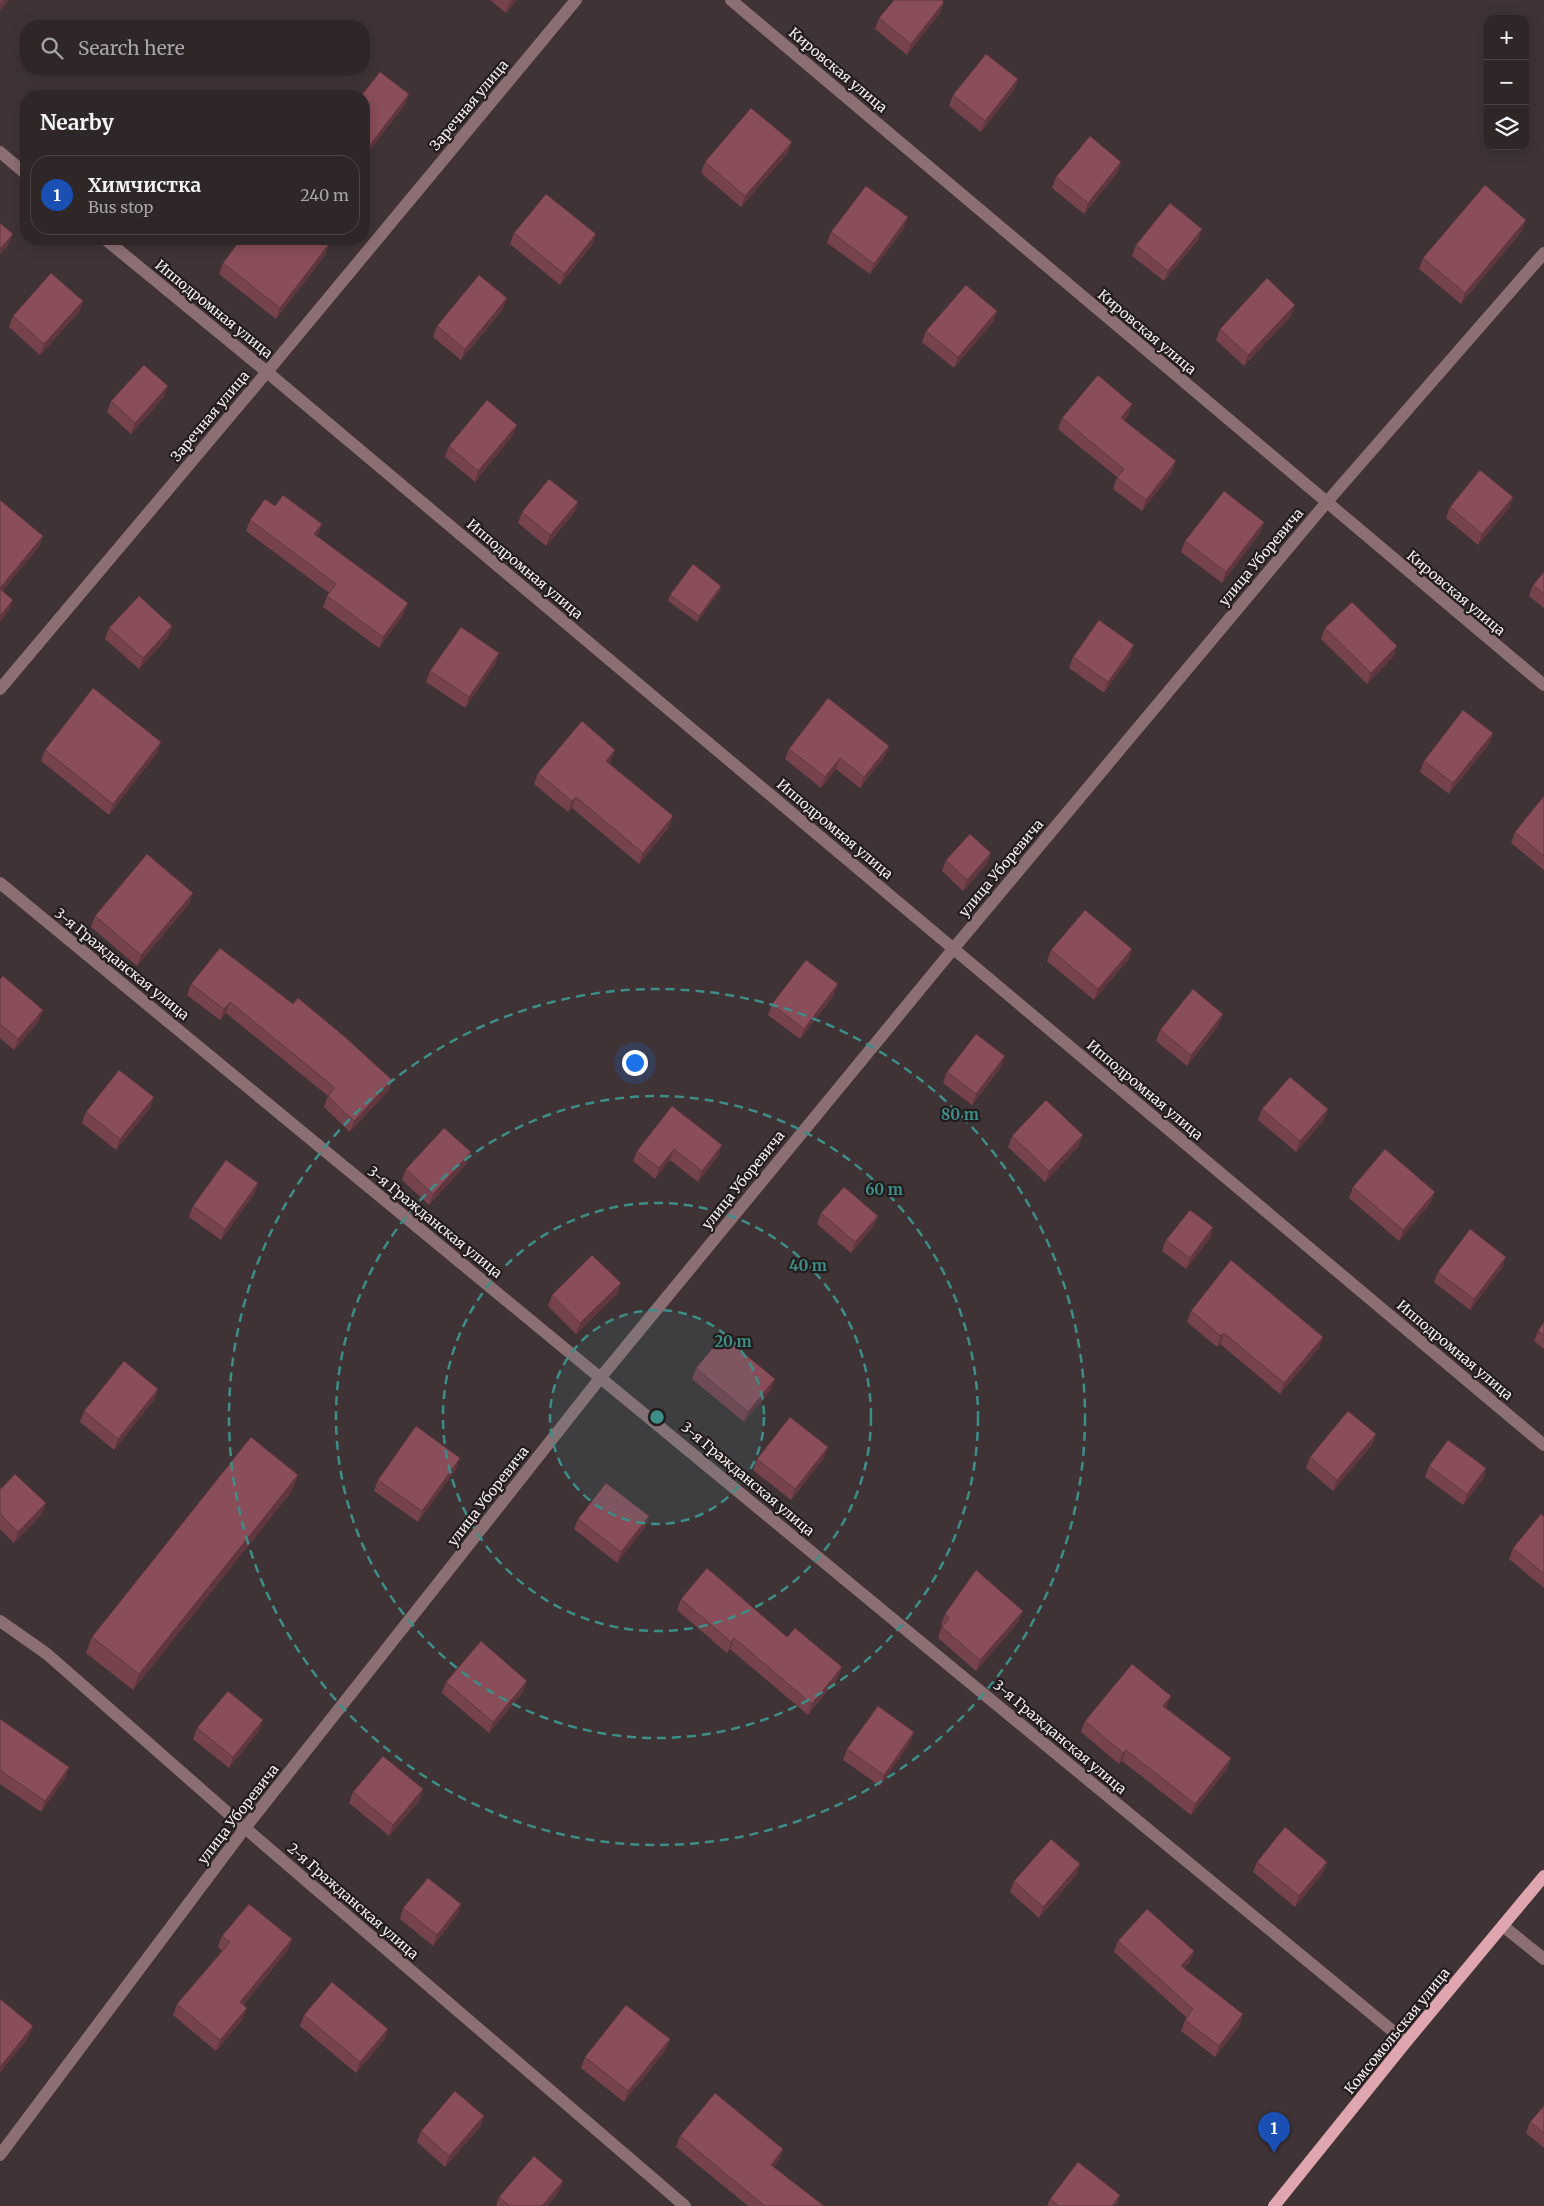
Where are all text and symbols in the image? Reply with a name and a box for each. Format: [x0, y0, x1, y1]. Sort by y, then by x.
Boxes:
map controls [1484, 15, 1529, 150]
button: + [1484, 15, 1529, 60]
search box [20, 20, 370, 75]
street label: Кировская улица [785, 24, 891, 117]
icon: search [38, 34, 66, 62]
text: Search here [78, 36, 185, 60]
street label: Заречная улица [426, 56, 512, 154]
button: − [1484, 60, 1529, 105]
button: layers [1484, 105, 1529, 150]
text: Nearby [40, 109, 114, 136]
text: Химчистка [88, 173, 201, 197]
text: 1 [53, 185, 61, 205]
text: 240 m [300, 185, 349, 205]
text: Bus stop [88, 197, 153, 217]
street label: Ипподромная улица [151, 256, 277, 362]
street label: Кировская улица [1094, 286, 1200, 379]
street label: Заречная улица [167, 367, 253, 465]
street label: улица Уборевича [1215, 504, 1307, 610]
street label: Ипподромная улица [463, 515, 587, 623]
street label: Кировская улица [1403, 547, 1509, 640]
street label: Ипподромная улица [773, 775, 897, 883]
street label: улица Уборевича [955, 815, 1047, 921]
street label: 3-я Гражданская улица [51, 904, 193, 1024]
street label: Ипподромная улица [1083, 1036, 1207, 1144]
your location [622, 1050, 648, 1076]
text: 80 m [941, 1105, 979, 1124]
street label: улица Уборевича [698, 1127, 789, 1233]
street label: 3-я Гражданская улица [364, 1162, 506, 1282]
text: 60 m [865, 1180, 903, 1199]
text: 40 m [789, 1256, 827, 1275]
street label: Ипподромная улица [1393, 1296, 1517, 1404]
text: 20 m [714, 1332, 752, 1351]
centre of rings [648, 1408, 666, 1426]
street label: 3-я Гражданская улица [678, 1418, 819, 1540]
street label: улица Уборевича [443, 1442, 533, 1550]
street label: 3-я Гражданская улица [990, 1676, 1131, 1798]
street label: улица Уборевича [193, 1760, 283, 1868]
street label: 2-я Гражданская улица [284, 1839, 423, 1963]
street label: Комсомольская улица [1340, 1964, 1454, 2098]
pin: 1 [1258, 2112, 1290, 2153]

